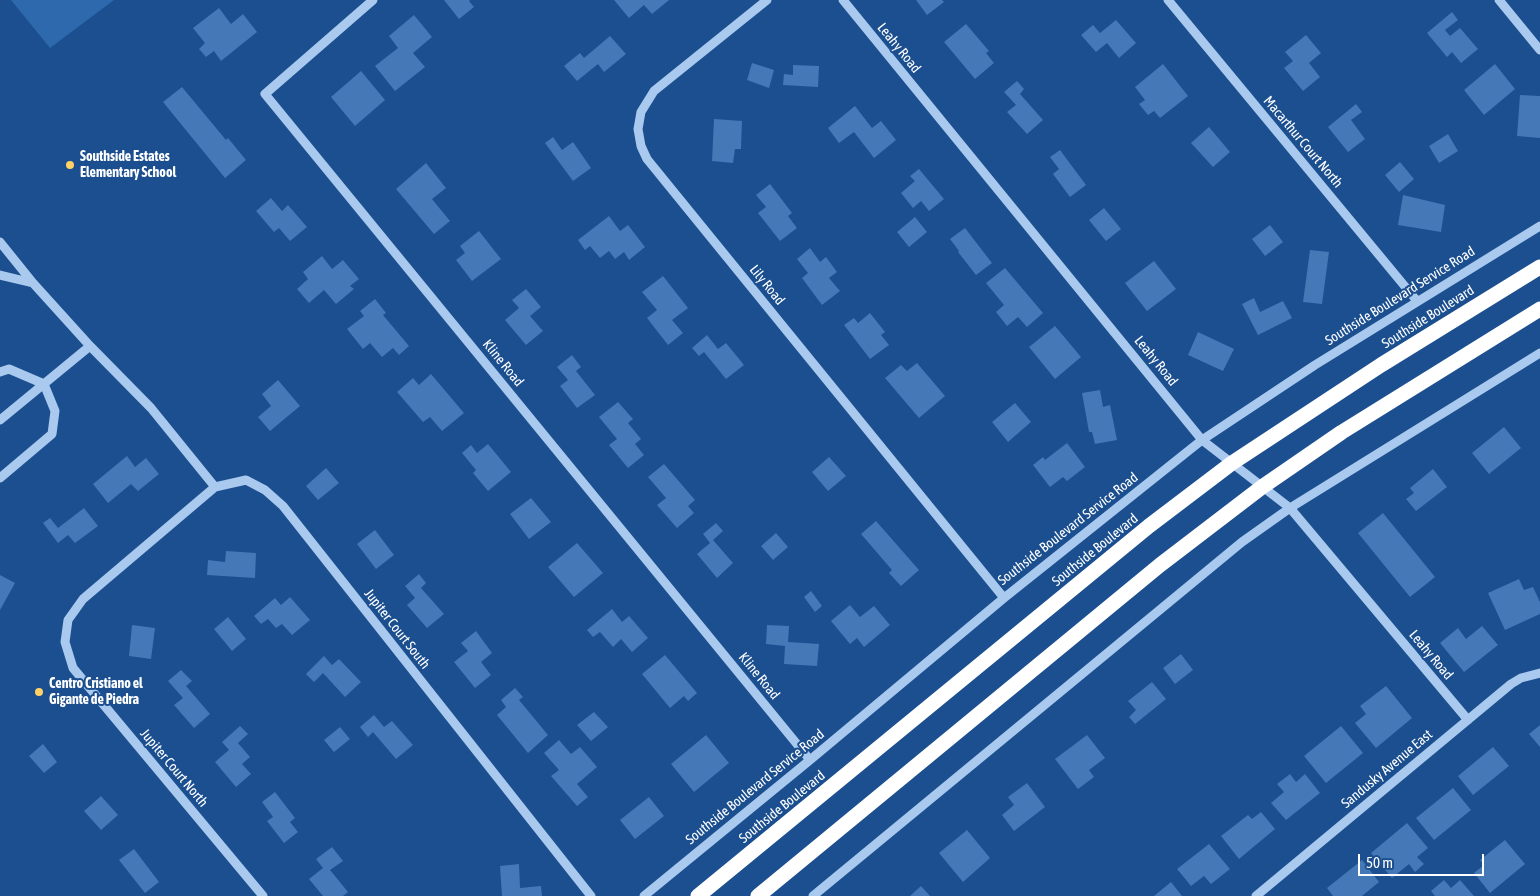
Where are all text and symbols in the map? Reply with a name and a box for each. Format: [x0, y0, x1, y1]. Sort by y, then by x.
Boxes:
street label: Leahy Road [874, 20, 924, 76]
street label: Macarthur Court North [1260, 93, 1346, 191]
place label: Southside Estates Elementary School [80, 149, 176, 182]
marker: Southside Estates Elementary School [64, 159, 76, 171]
street label: Southside Boulevard Service Road [1322, 243, 1478, 349]
street label: Lily Road [746, 262, 788, 308]
street label: Southside Boulevard [1379, 282, 1477, 352]
street label: Leahy Road [1131, 333, 1181, 389]
street label: Kline Road [479, 336, 527, 390]
street label: Southside Boulevard Service Road [995, 469, 1141, 589]
street label: Southside Boulevard [1049, 510, 1141, 590]
street label: Jupiter Court South [361, 586, 433, 672]
street label: Leahy Road [1405, 627, 1457, 683]
street label: Kline Road [735, 649, 783, 703]
place label: Centro Cristiano el Gigante de Piedra [49, 676, 143, 709]
marker: Centro Cristiano el Gigante de Piedra [33, 686, 45, 698]
street label: Jupiter Court North [137, 726, 211, 810]
street label: Southside Boulevard Service Road [682, 726, 828, 848]
street label: Sandusky Avenue East [1338, 726, 1436, 812]
street label: Southside Boulevard [736, 767, 828, 847]
scale bar [1360, 844, 1486, 876]
text: 50 m [1366, 854, 1393, 871]

